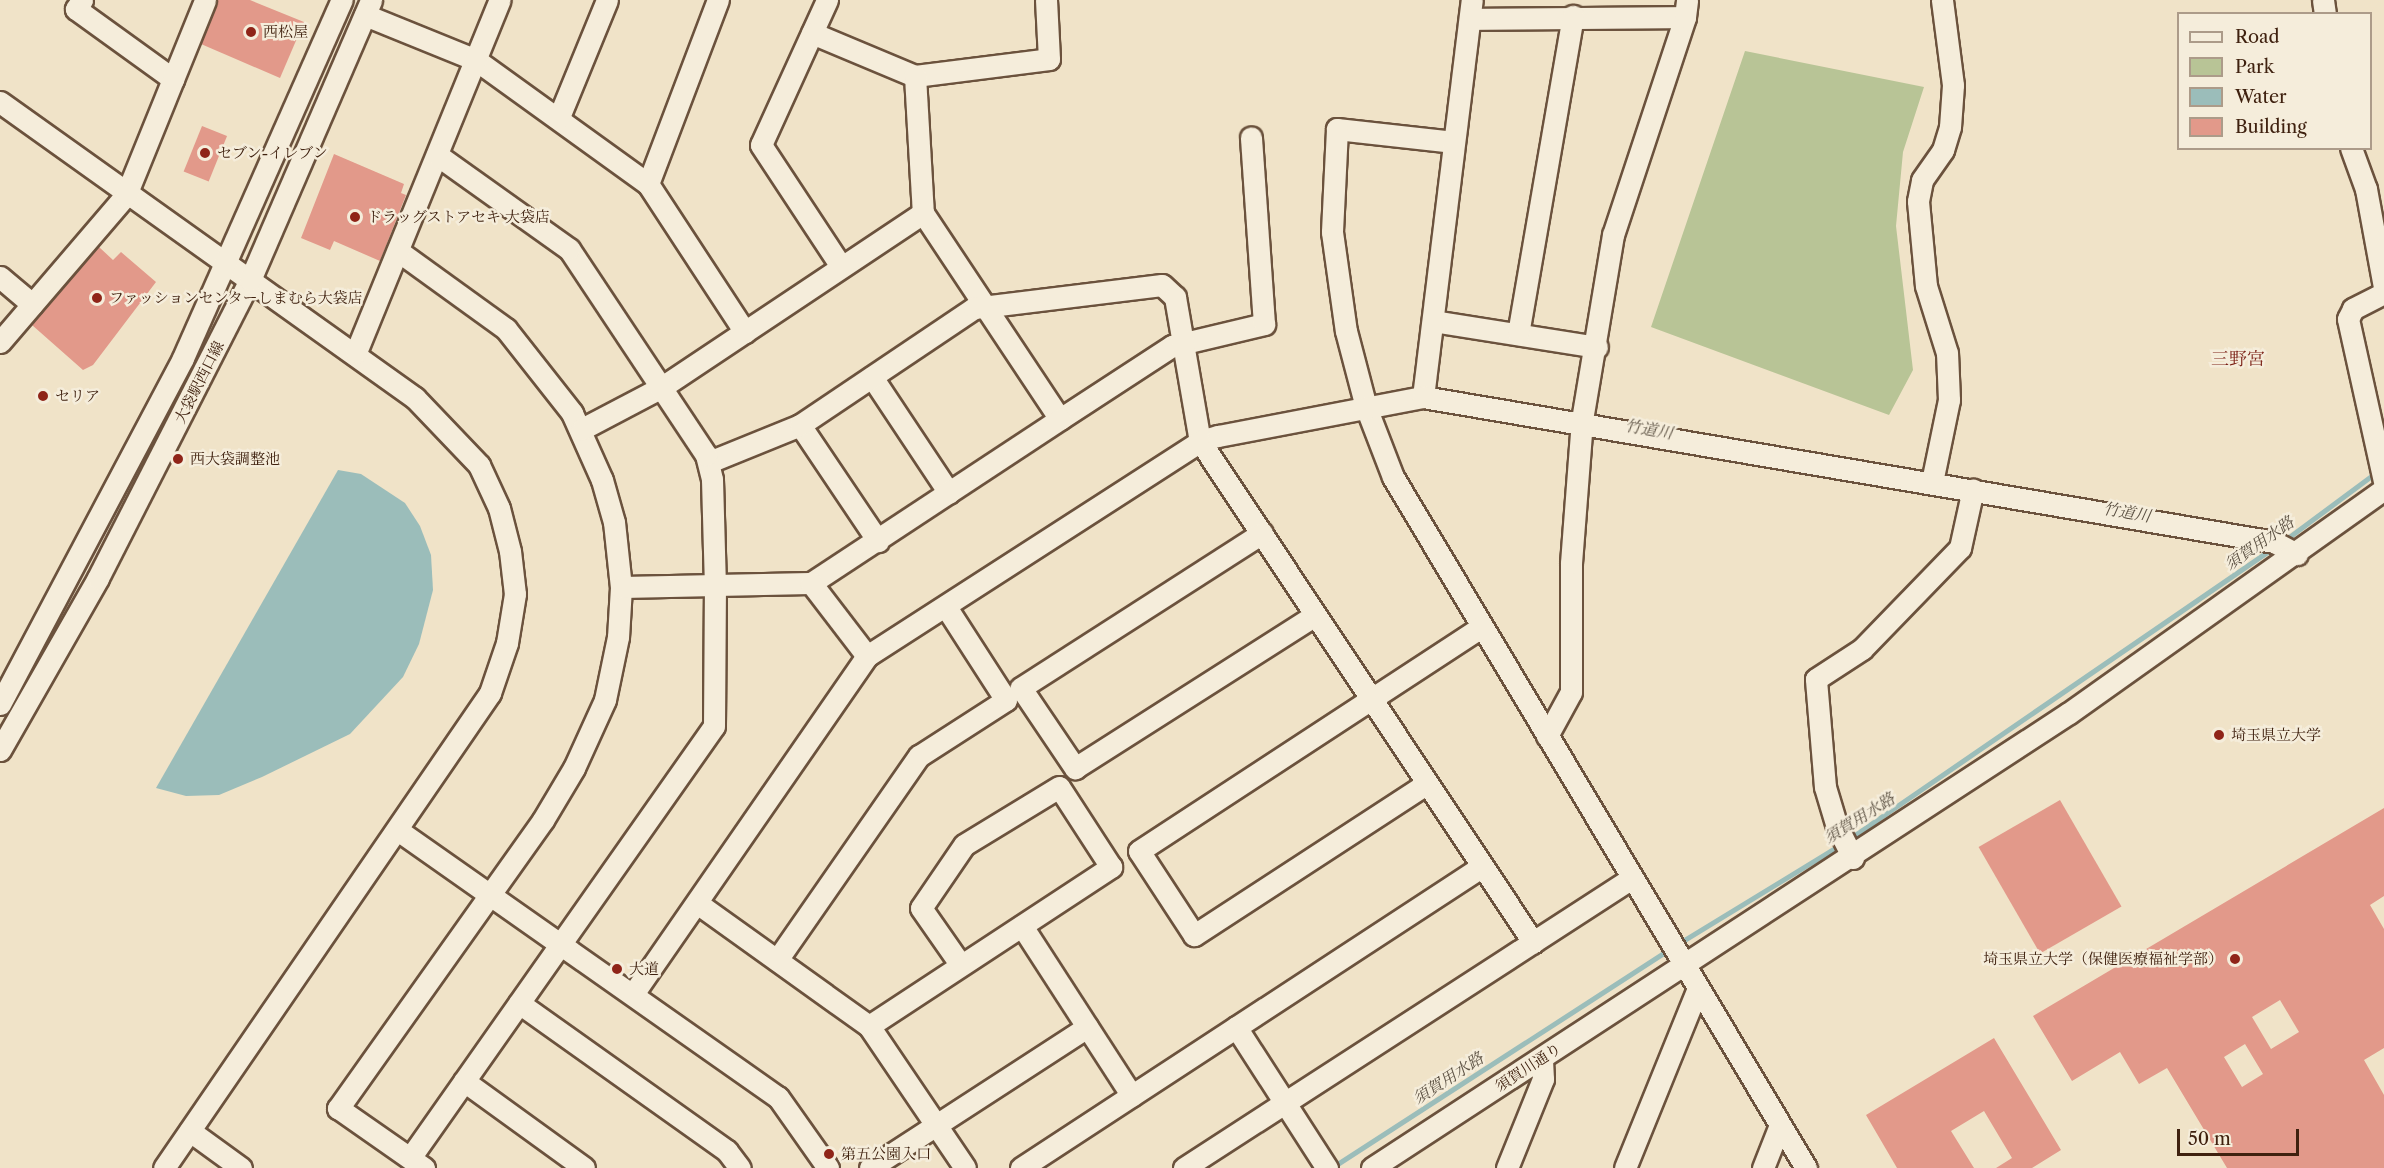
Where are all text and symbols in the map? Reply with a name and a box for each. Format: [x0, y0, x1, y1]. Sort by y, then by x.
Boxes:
legend [2177, 12, 2372, 150]
place label: 西松屋 [263, 23, 308, 41]
marker: 西松屋 [244, 25, 258, 39]
text: Road [2235, 26, 2280, 48]
text: Park [2235, 56, 2274, 78]
text: Water [2235, 86, 2287, 108]
text: Building [2235, 116, 2307, 138]
place label: セブン-イレブン [217, 144, 329, 162]
marker: セブン-イレブン [198, 146, 212, 160]
place label: ドラッグストアセキ 大袋店 [367, 208, 551, 226]
marker: ドラッグストアセキ 大袋店 [348, 210, 362, 224]
place label: ファッションセンターしまむら大袋店 [109, 289, 364, 307]
marker: ファッションセンターしまむら大袋店 [90, 291, 104, 305]
street label: 大袋駅西口線 [171, 338, 227, 426]
district label: 三野宮 [2211, 348, 2265, 370]
place label: セリア [55, 387, 100, 405]
marker: セリア [36, 389, 50, 403]
water label: 竹道川 [1624, 415, 1674, 443]
place label: 西大袋調整池 [190, 450, 280, 468]
marker: 西大袋調整池 [171, 452, 185, 466]
water label: 竹道川 [2102, 498, 2152, 526]
water label: 須賀用水路 [2221, 512, 2297, 574]
place label: 埼玉県立大学 [2231, 726, 2321, 744]
marker: 埼玉県立大学 [2212, 728, 2226, 742]
water label: 須賀用水路 [1820, 789, 1898, 847]
place label: 埼玉県立大学（保健医療福祉学部） [1983, 950, 2223, 968]
marker: 埼玉県立大学（保健医療福祉学部） [2228, 952, 2242, 966]
place label: 大道 [629, 960, 659, 978]
marker: 大道 [610, 962, 624, 976]
street label: 須賀川通り [1492, 1039, 1564, 1095]
water label: 須賀用水路 [1409, 1048, 1487, 1108]
scale bar [2180, 1117, 2302, 1155]
text: 50 m [2188, 1128, 2231, 1150]
place label: 第五公園入口 [841, 1145, 931, 1163]
marker: 第五公園入口 [822, 1147, 836, 1161]

